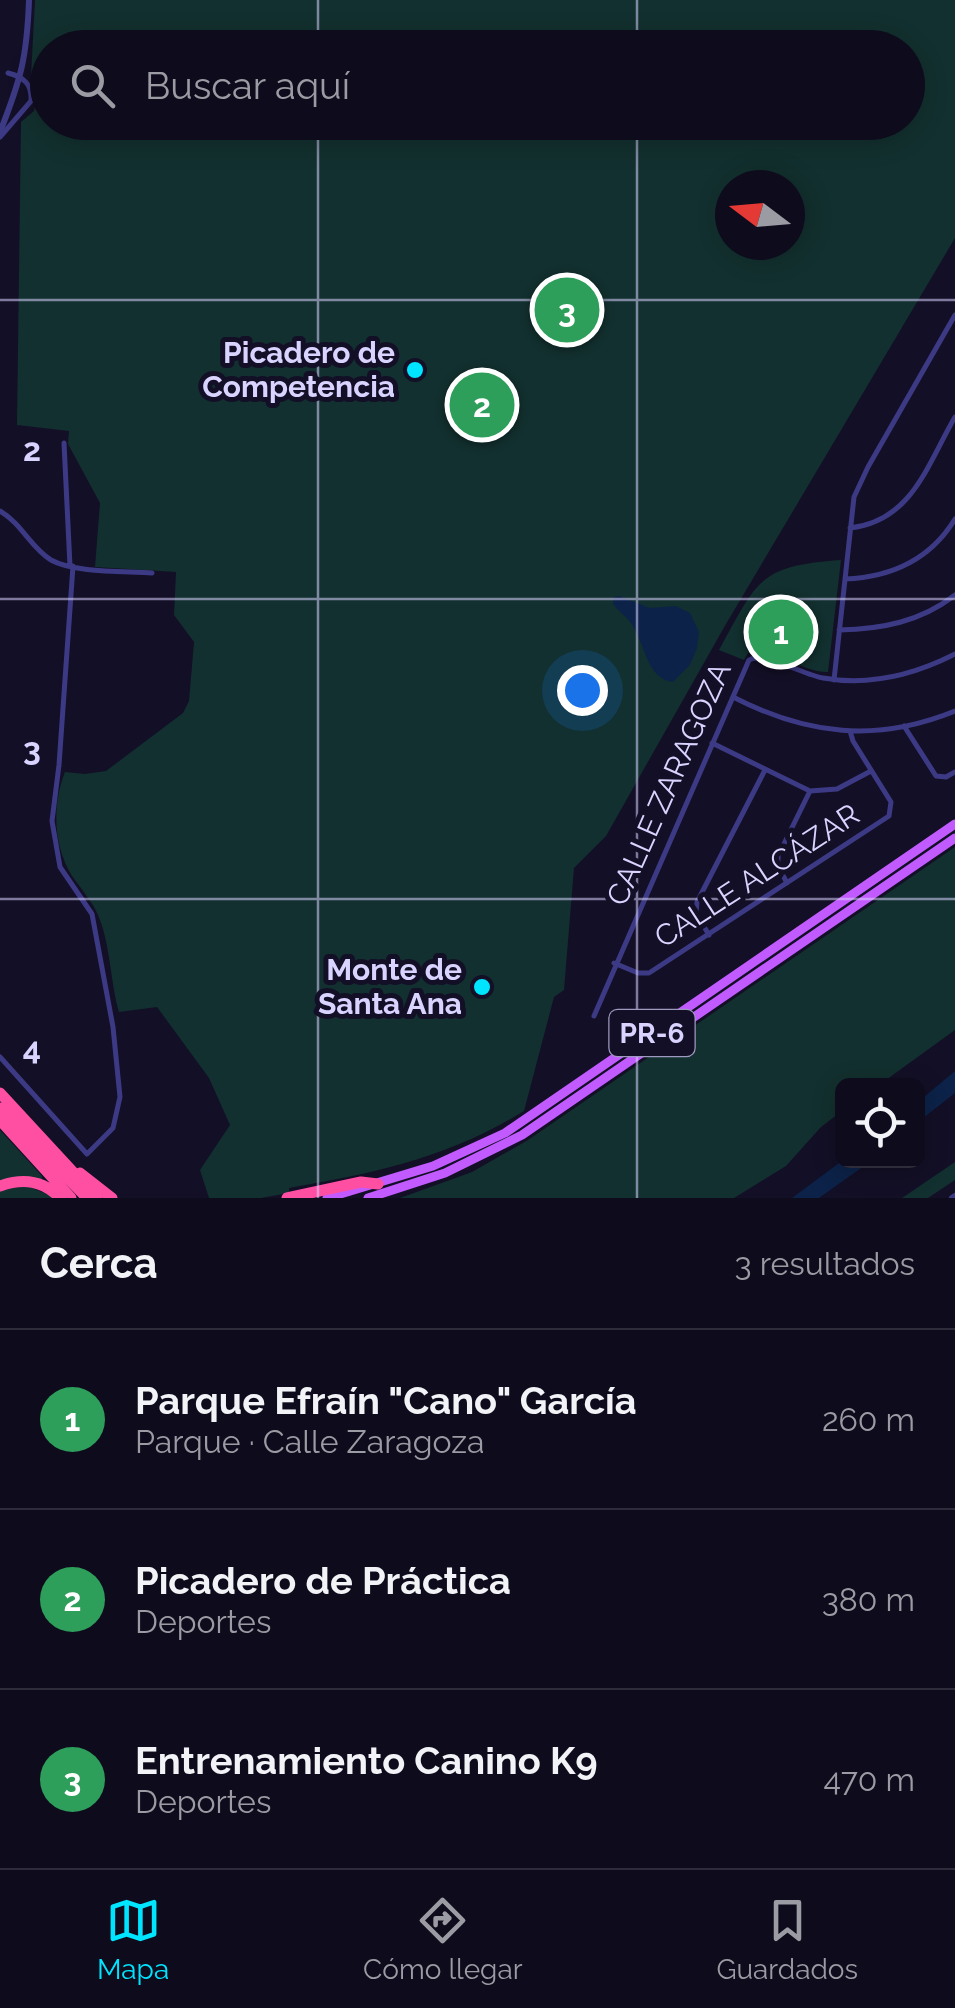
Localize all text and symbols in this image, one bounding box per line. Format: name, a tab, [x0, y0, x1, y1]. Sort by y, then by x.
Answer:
search box	[30, 30, 925, 140]
icon: search	[65, 58, 120, 113]
text: Buscar aquí	[145, 63, 350, 108]
north arrow	[715, 170, 805, 260]
pin: 3	[534, 272, 600, 348]
place label: Picadero de Competencia	[202, 335, 395, 404]
marker: Picadero de Competencia	[404, 359, 426, 381]
pin: 2	[450, 368, 514, 442]
text: 2	[23, 431, 41, 468]
pin: 1	[748, 594, 814, 670]
street label: CALLE ZARAGOZA	[599, 657, 738, 911]
your location	[557, 665, 608, 716]
text: 3	[23, 730, 41, 767]
street label: CALLE ALCÁZAR	[648, 796, 866, 955]
place label: Monte de Santa Ana	[318, 952, 462, 1021]
marker: Monte de Santa Ana	[471, 976, 493, 998]
road number: PR-6	[610, 1010, 694, 1056]
text: 4	[23, 1030, 41, 1067]
map controls	[835, 1078, 925, 1168]
button: locate	[835, 1078, 925, 1168]
text: Cerca	[40, 1239, 158, 1288]
text: 3 resultados	[735, 1245, 915, 1282]
text: Parque Efraín "Cano" García	[135, 1378, 637, 1423]
text: 1	[65, 1401, 80, 1438]
text: 260 m	[822, 1401, 915, 1438]
text: Parque · Calle Zaragoza	[135, 1423, 484, 1460]
text: Picadero de Práctica	[135, 1558, 511, 1603]
text: 2	[63, 1581, 82, 1618]
text: 380 m	[822, 1581, 915, 1618]
text: Deportes	[135, 1603, 271, 1640]
text: Entrenamiento Canino K9	[135, 1738, 598, 1783]
text: 3	[64, 1761, 81, 1798]
text: 470 m	[824, 1761, 915, 1798]
text: Deportes	[135, 1783, 271, 1820]
tab: Mapa	[97, 1893, 169, 1986]
tab: Cómo llegar	[363, 1893, 523, 1986]
tab: Guardados	[716, 1893, 858, 1986]

